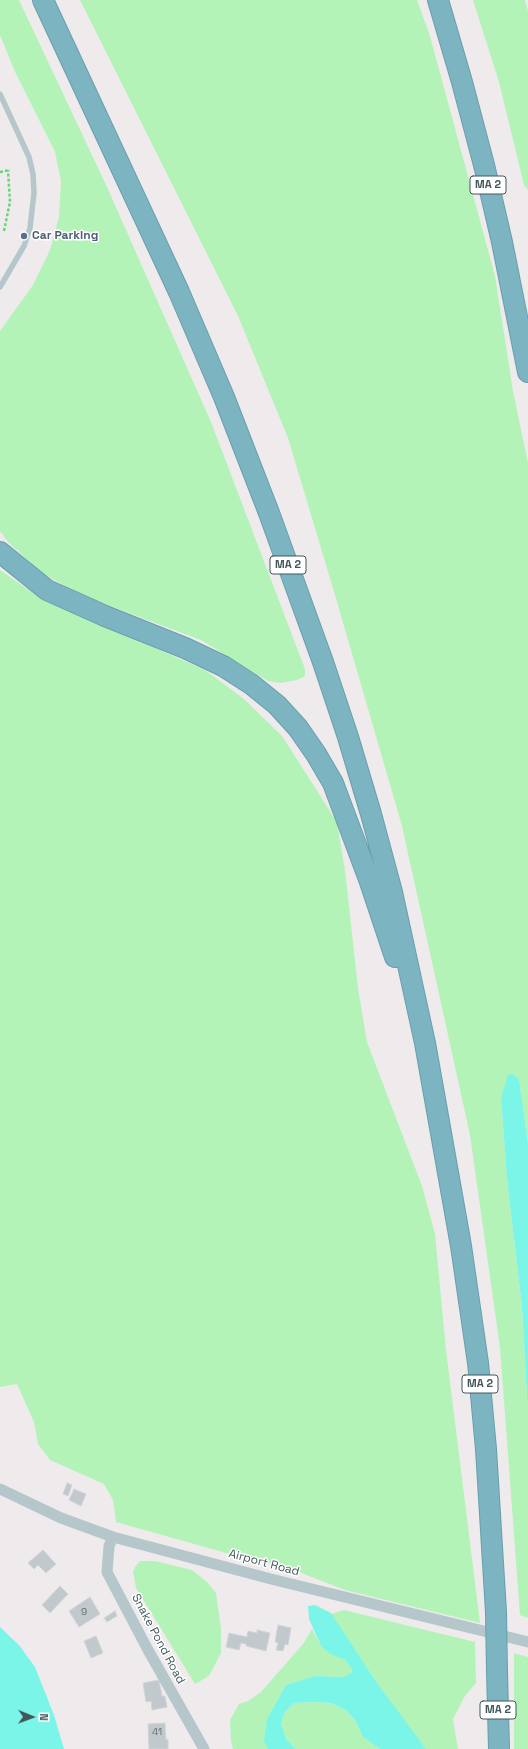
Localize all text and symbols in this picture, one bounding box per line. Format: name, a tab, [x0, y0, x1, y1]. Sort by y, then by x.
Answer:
road number: MA 2	[470, 176, 506, 194]
place label: Car Parking	[32, 229, 98, 243]
marker: Car Parking	[19, 231, 29, 241]
road number: MA 2	[270, 556, 306, 574]
road number: MA 2	[462, 1375, 498, 1393]
street label: Airport Road	[227, 1547, 301, 1579]
street label: Snake Pond Road	[128, 1591, 188, 1687]
house number: 9	[81, 1606, 87, 1618]
north arrow	[12, 1697, 52, 1737]
road number: MA 2	[480, 1701, 516, 1719]
text: N	[37, 1713, 51, 1721]
house number: 41	[152, 1726, 162, 1738]

